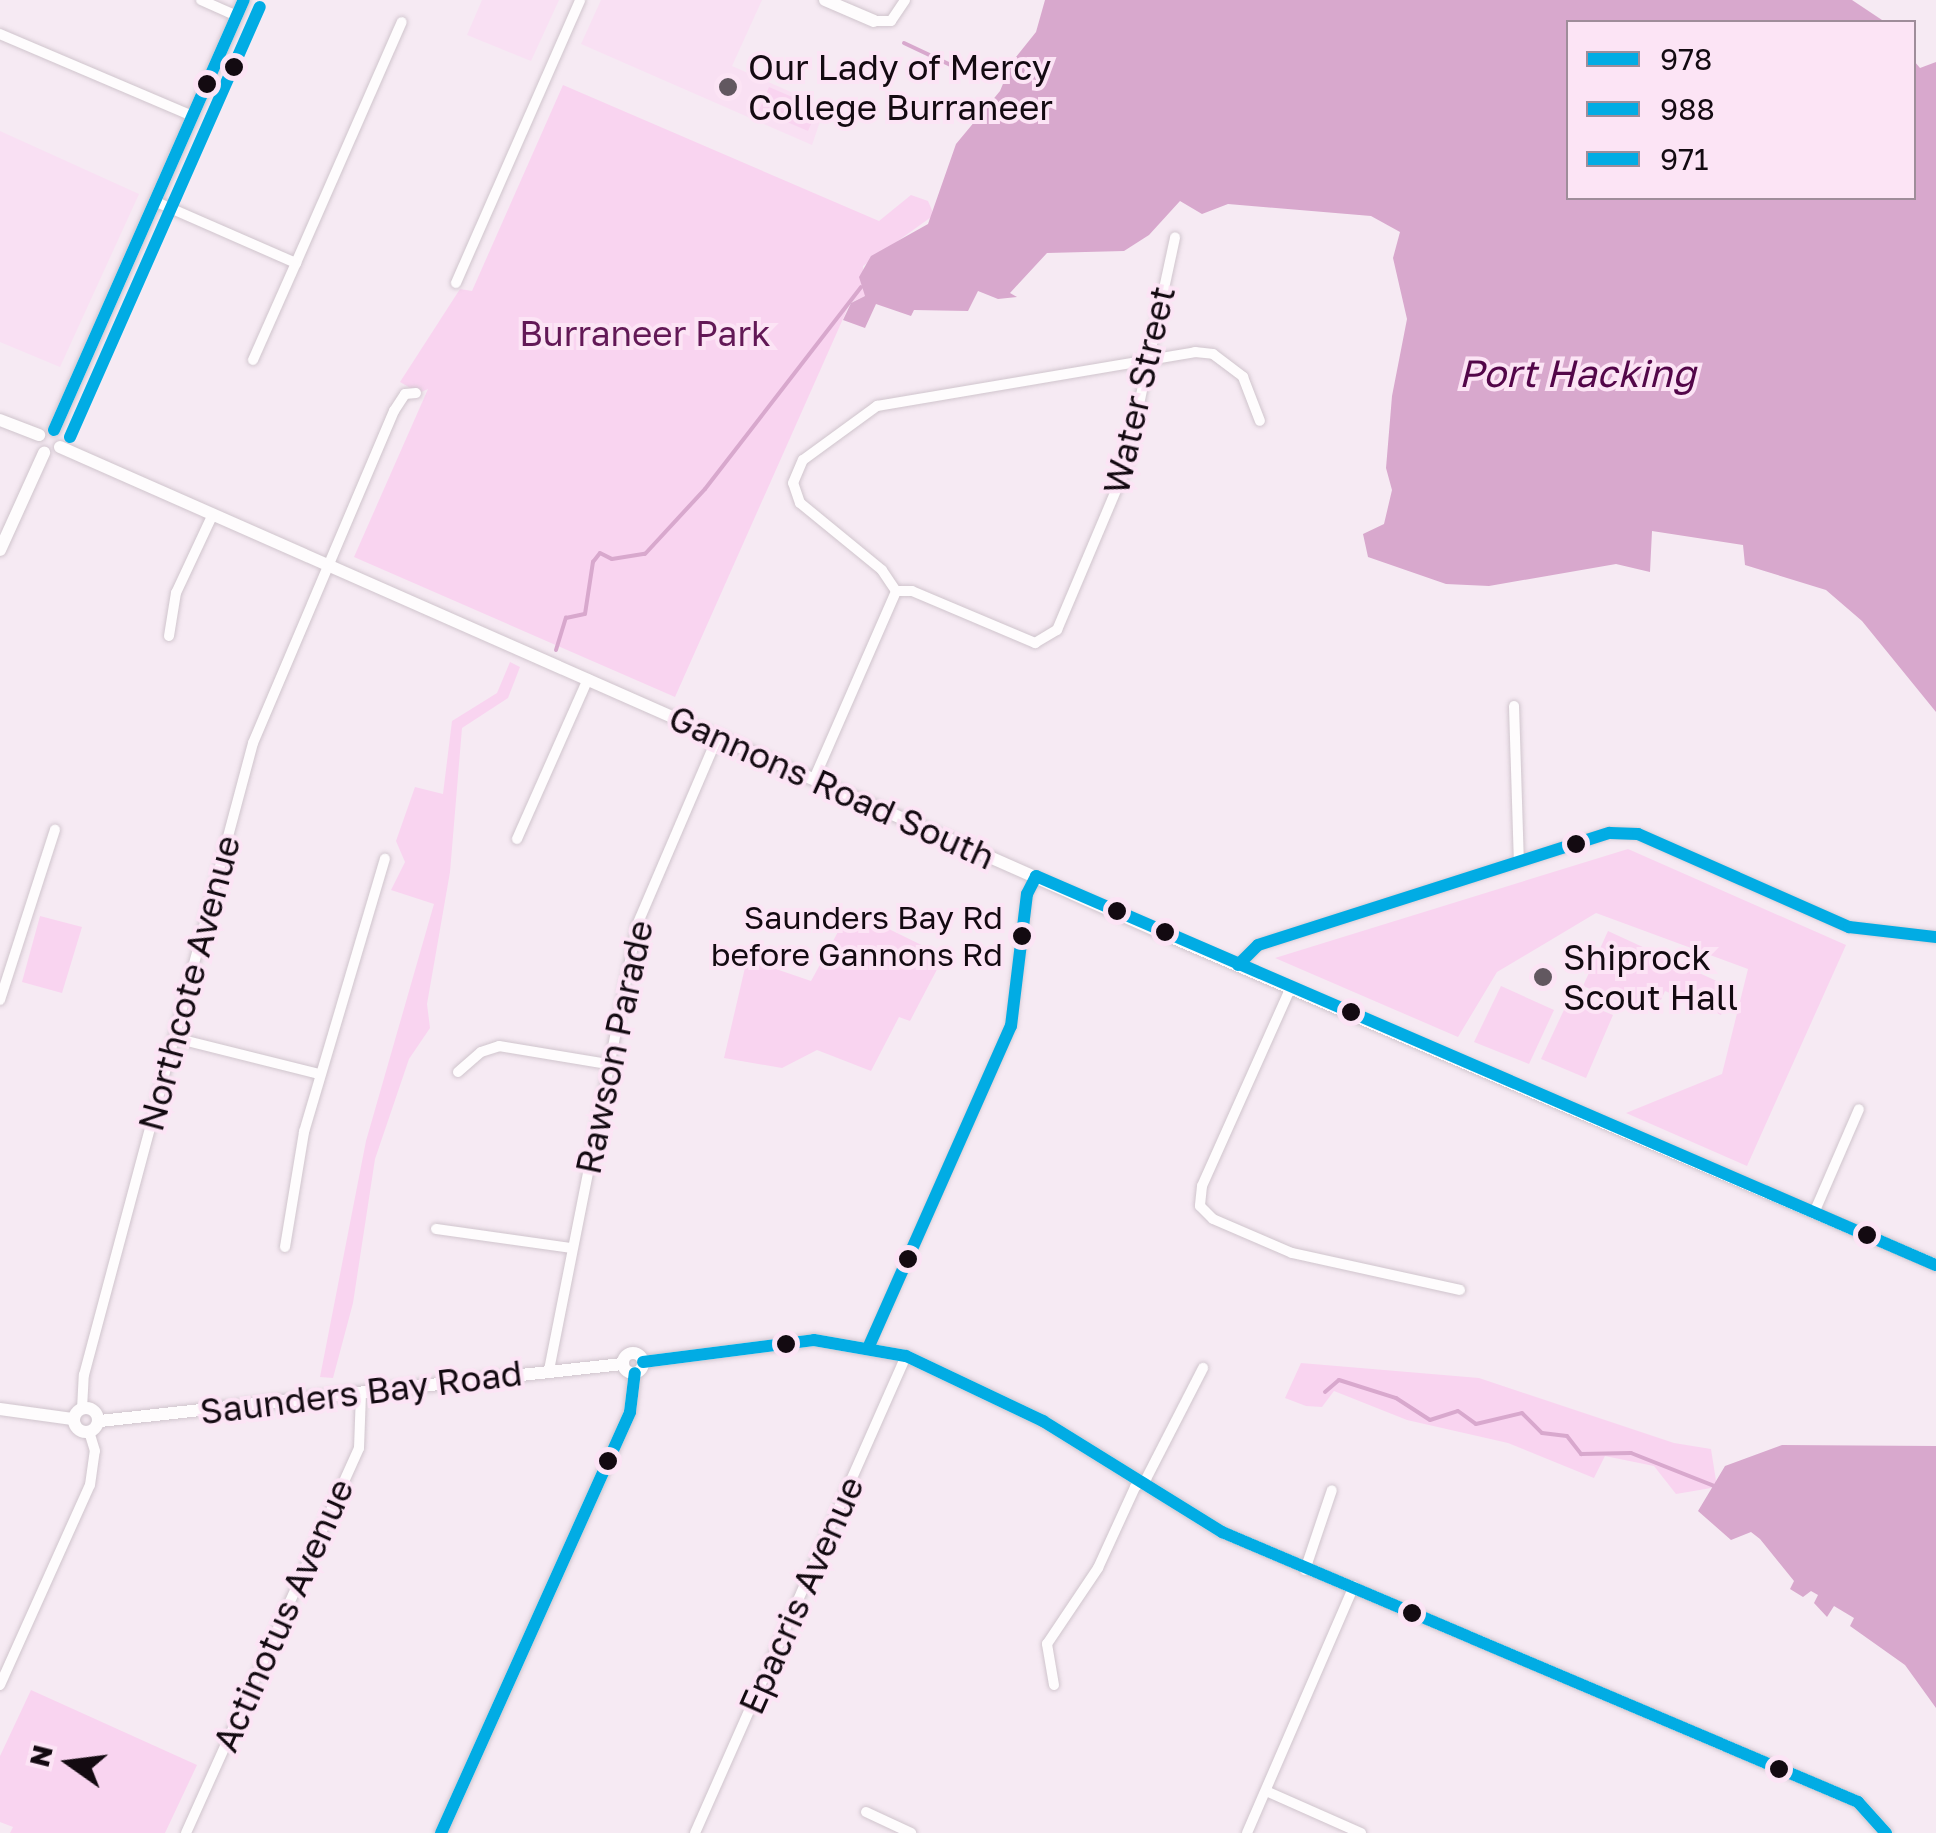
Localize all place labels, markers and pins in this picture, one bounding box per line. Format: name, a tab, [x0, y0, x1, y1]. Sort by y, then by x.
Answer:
place label: Our Lady of Mercy College Burraneer	[748, 46, 1053, 128]
unlabelled marker	[224, 57, 244, 77]
unlabelled marker	[197, 74, 217, 94]
marker: Our Lady of Mercy College Burraneer	[717, 76, 739, 98]
unlabelled marker	[1566, 834, 1586, 854]
place label: Saunders Bay Rd before Gannons Rd	[711, 899, 1003, 974]
unlabelled marker	[1107, 901, 1127, 921]
unlabelled marker	[1155, 922, 1175, 942]
marker: Saunders Bay Rd before Gannons Rd	[1012, 926, 1032, 946]
place label: Shiprock Scout Hall	[1563, 936, 1738, 1018]
marker: Shiprock Scout Hall	[1532, 966, 1554, 988]
unlabelled marker	[1341, 1002, 1361, 1022]
unlabelled marker	[1857, 1225, 1877, 1245]
unlabelled marker	[898, 1249, 918, 1269]
unlabelled marker	[776, 1334, 796, 1354]
unlabelled marker	[598, 1451, 618, 1471]
unlabelled marker	[1402, 1603, 1422, 1623]
unlabelled marker	[1769, 1759, 1789, 1779]

